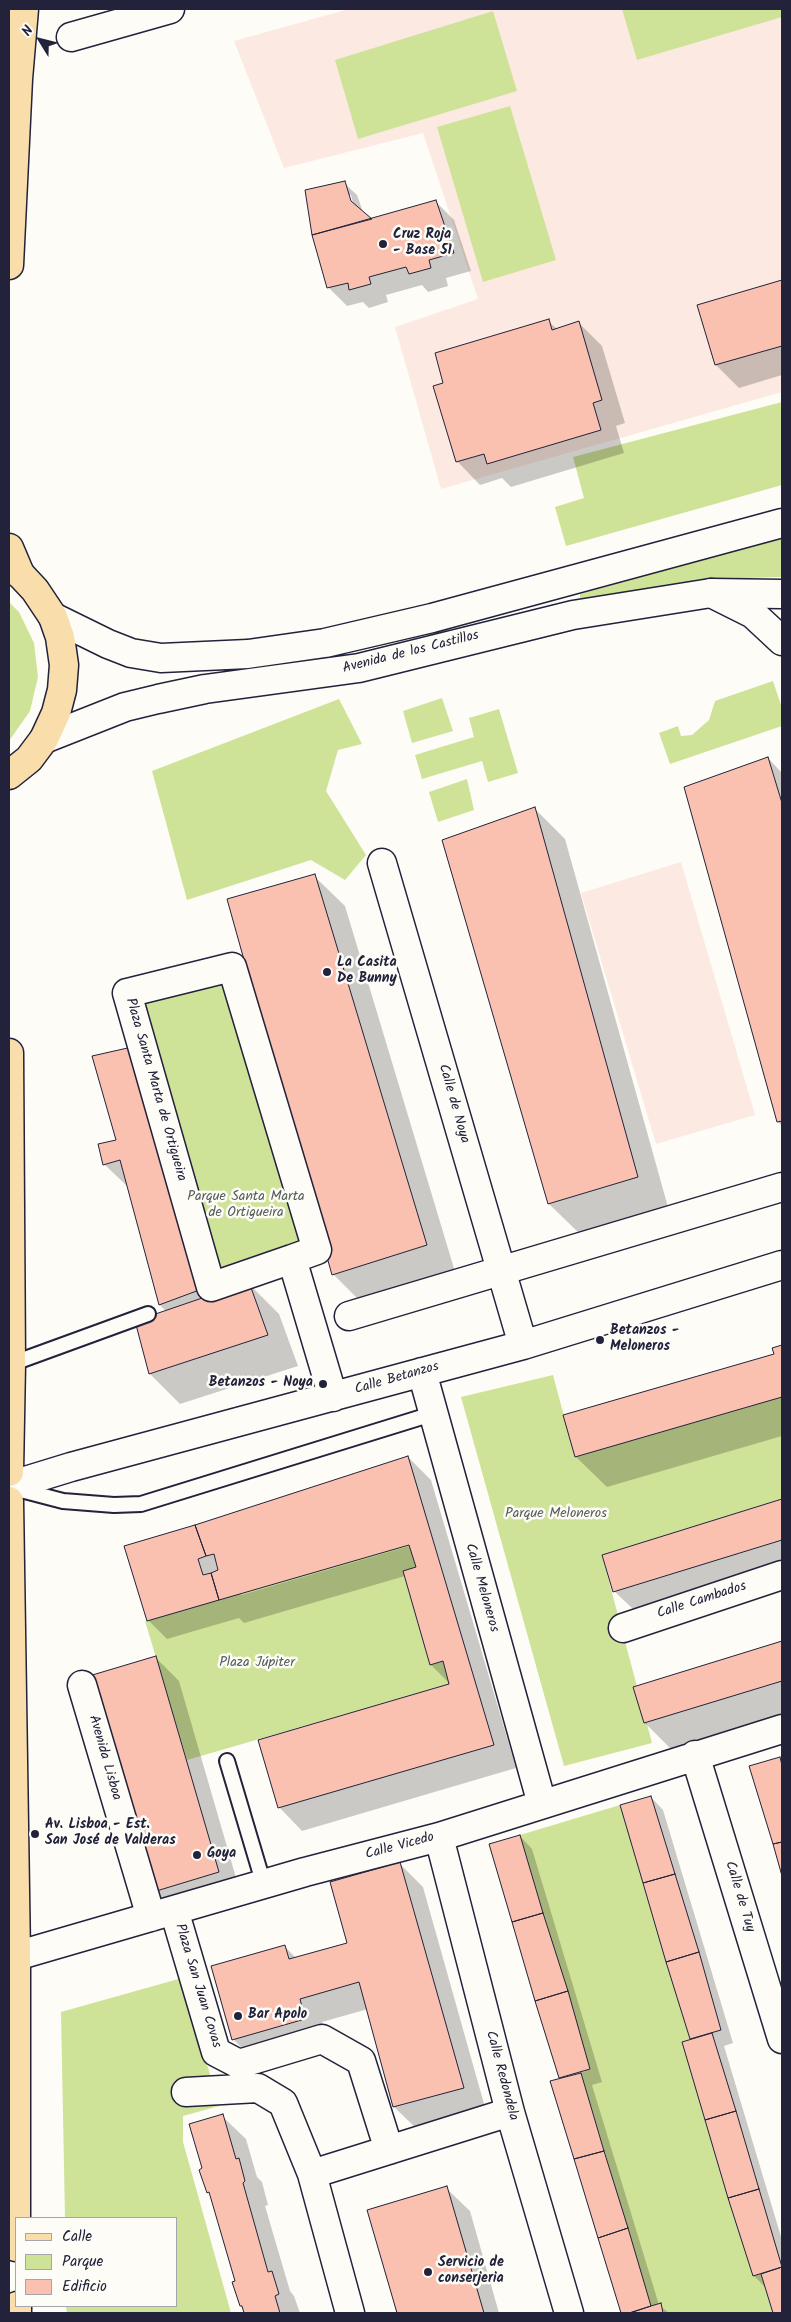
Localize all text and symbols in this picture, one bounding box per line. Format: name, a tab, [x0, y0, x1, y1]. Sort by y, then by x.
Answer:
north arrow	[15, 15, 65, 65]
text: N	[16, 21, 39, 41]
place label: Cruz Roja - Base 51	[393, 228, 452, 260]
marker: Cruz Roja - Base 51	[377, 238, 389, 250]
street label: Avenida de los Castillos	[341, 628, 481, 678]
place label: La Casita De Bunny	[337, 956, 397, 989]
marker: La Casita De Bunny	[321, 966, 333, 978]
street label: Plaza Santa Marta de Ortigueira	[121, 996, 189, 1184]
street label: Calle de Noya	[434, 1062, 472, 1146]
park label: Parque Santa Marta de Ortigueira	[187, 1190, 305, 1222]
place label: Betanzos - Meloneros	[610, 1324, 679, 1356]
marker: Betanzos - Meloneros	[594, 1334, 606, 1346]
street label: Calle Betanzos	[353, 1359, 441, 1399]
place label: Betanzos - Noya	[209, 1376, 313, 1392]
marker: Betanzos - Noya	[317, 1378, 329, 1390]
park label: Parque Meloneros	[505, 1507, 607, 1523]
street label: Calle Meloneros	[460, 1542, 502, 1634]
street label: Calle Cambados	[655, 1579, 749, 1623]
park label: Plaza Júpiter	[219, 1656, 295, 1672]
street label: Avenida Lisboa	[84, 1713, 124, 1803]
place label: Av. Lisboa - Est. San José de Valderas	[45, 1818, 176, 1850]
marker: Av. Lisboa - Est. San José de Valderas	[29, 1828, 41, 1840]
street label: Calle Vicedo	[364, 1830, 436, 1864]
place label: Goya	[207, 1847, 236, 1863]
marker: Goya	[191, 1849, 203, 1861]
street label: Calle de Tuy	[720, 1859, 758, 1935]
street label: Plaza San Juan Covas	[170, 1922, 224, 2050]
place label: Bar Apolo	[248, 2008, 307, 2024]
marker: Bar Apolo	[232, 2010, 244, 2022]
street label: Calle Redondela	[481, 2029, 521, 2123]
legend	[15, 2217, 178, 2307]
text: Calle	[62, 2225, 92, 2249]
text: Parque	[62, 2250, 103, 2274]
place label: Servicio de conserjeria	[438, 2256, 504, 2288]
marker: Servicio de conserjeria	[422, 2266, 434, 2278]
text: Edificio	[62, 2275, 107, 2299]

